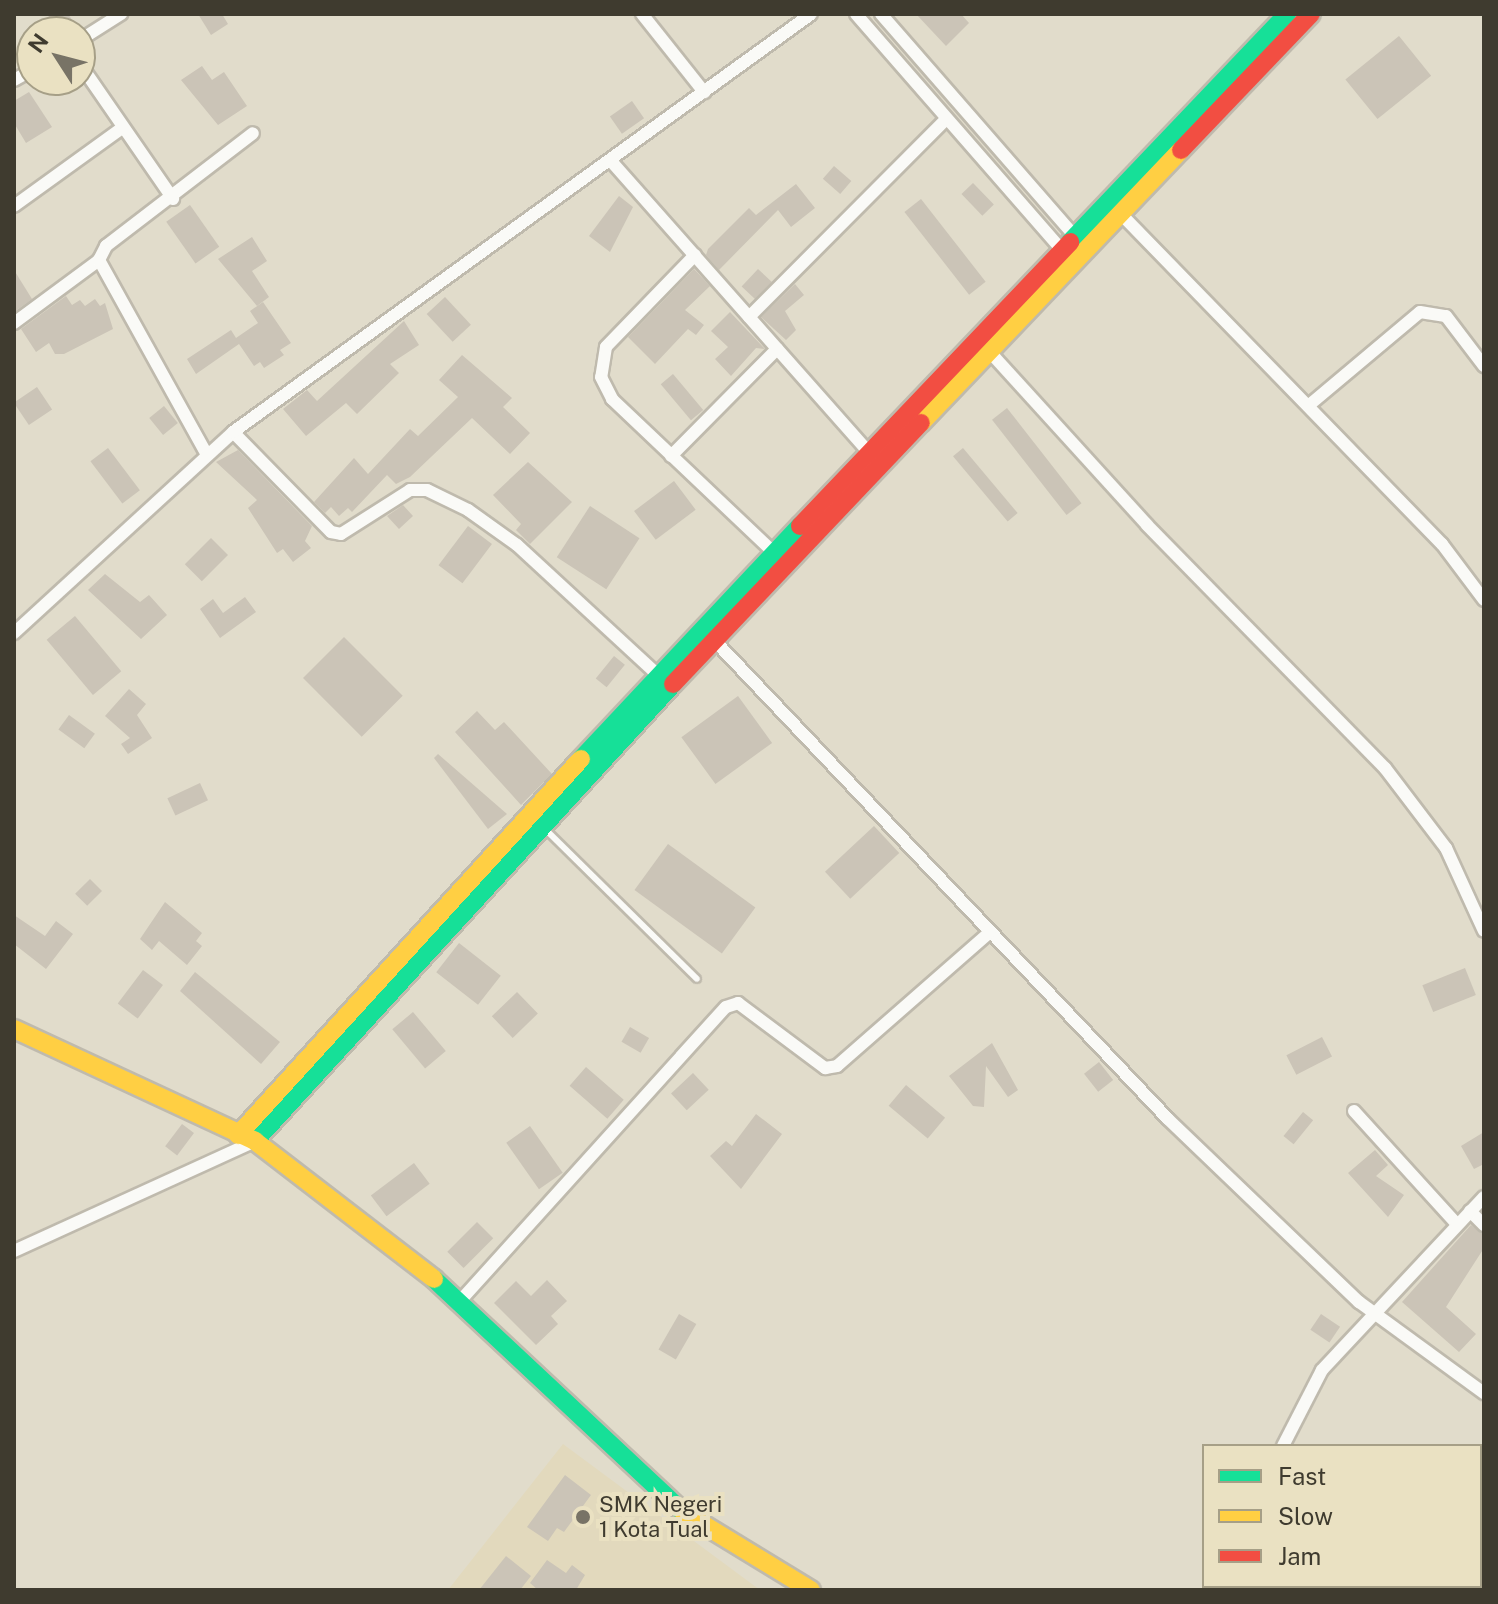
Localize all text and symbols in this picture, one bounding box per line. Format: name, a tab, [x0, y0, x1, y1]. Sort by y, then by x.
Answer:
north arrow	[16, 16, 96, 96]
text: N	[23, 28, 54, 58]
legend	[1202, 1444, 1482, 1588]
text: Fast	[1278, 1462, 1326, 1490]
place label: SMK Negeri 1 Kota Tual	[599, 1491, 722, 1542]
text: Slow	[1278, 1502, 1333, 1530]
marker: SMK Negeri 1 Kota Tual	[574, 1508, 592, 1526]
text: Jam	[1278, 1542, 1321, 1570]

